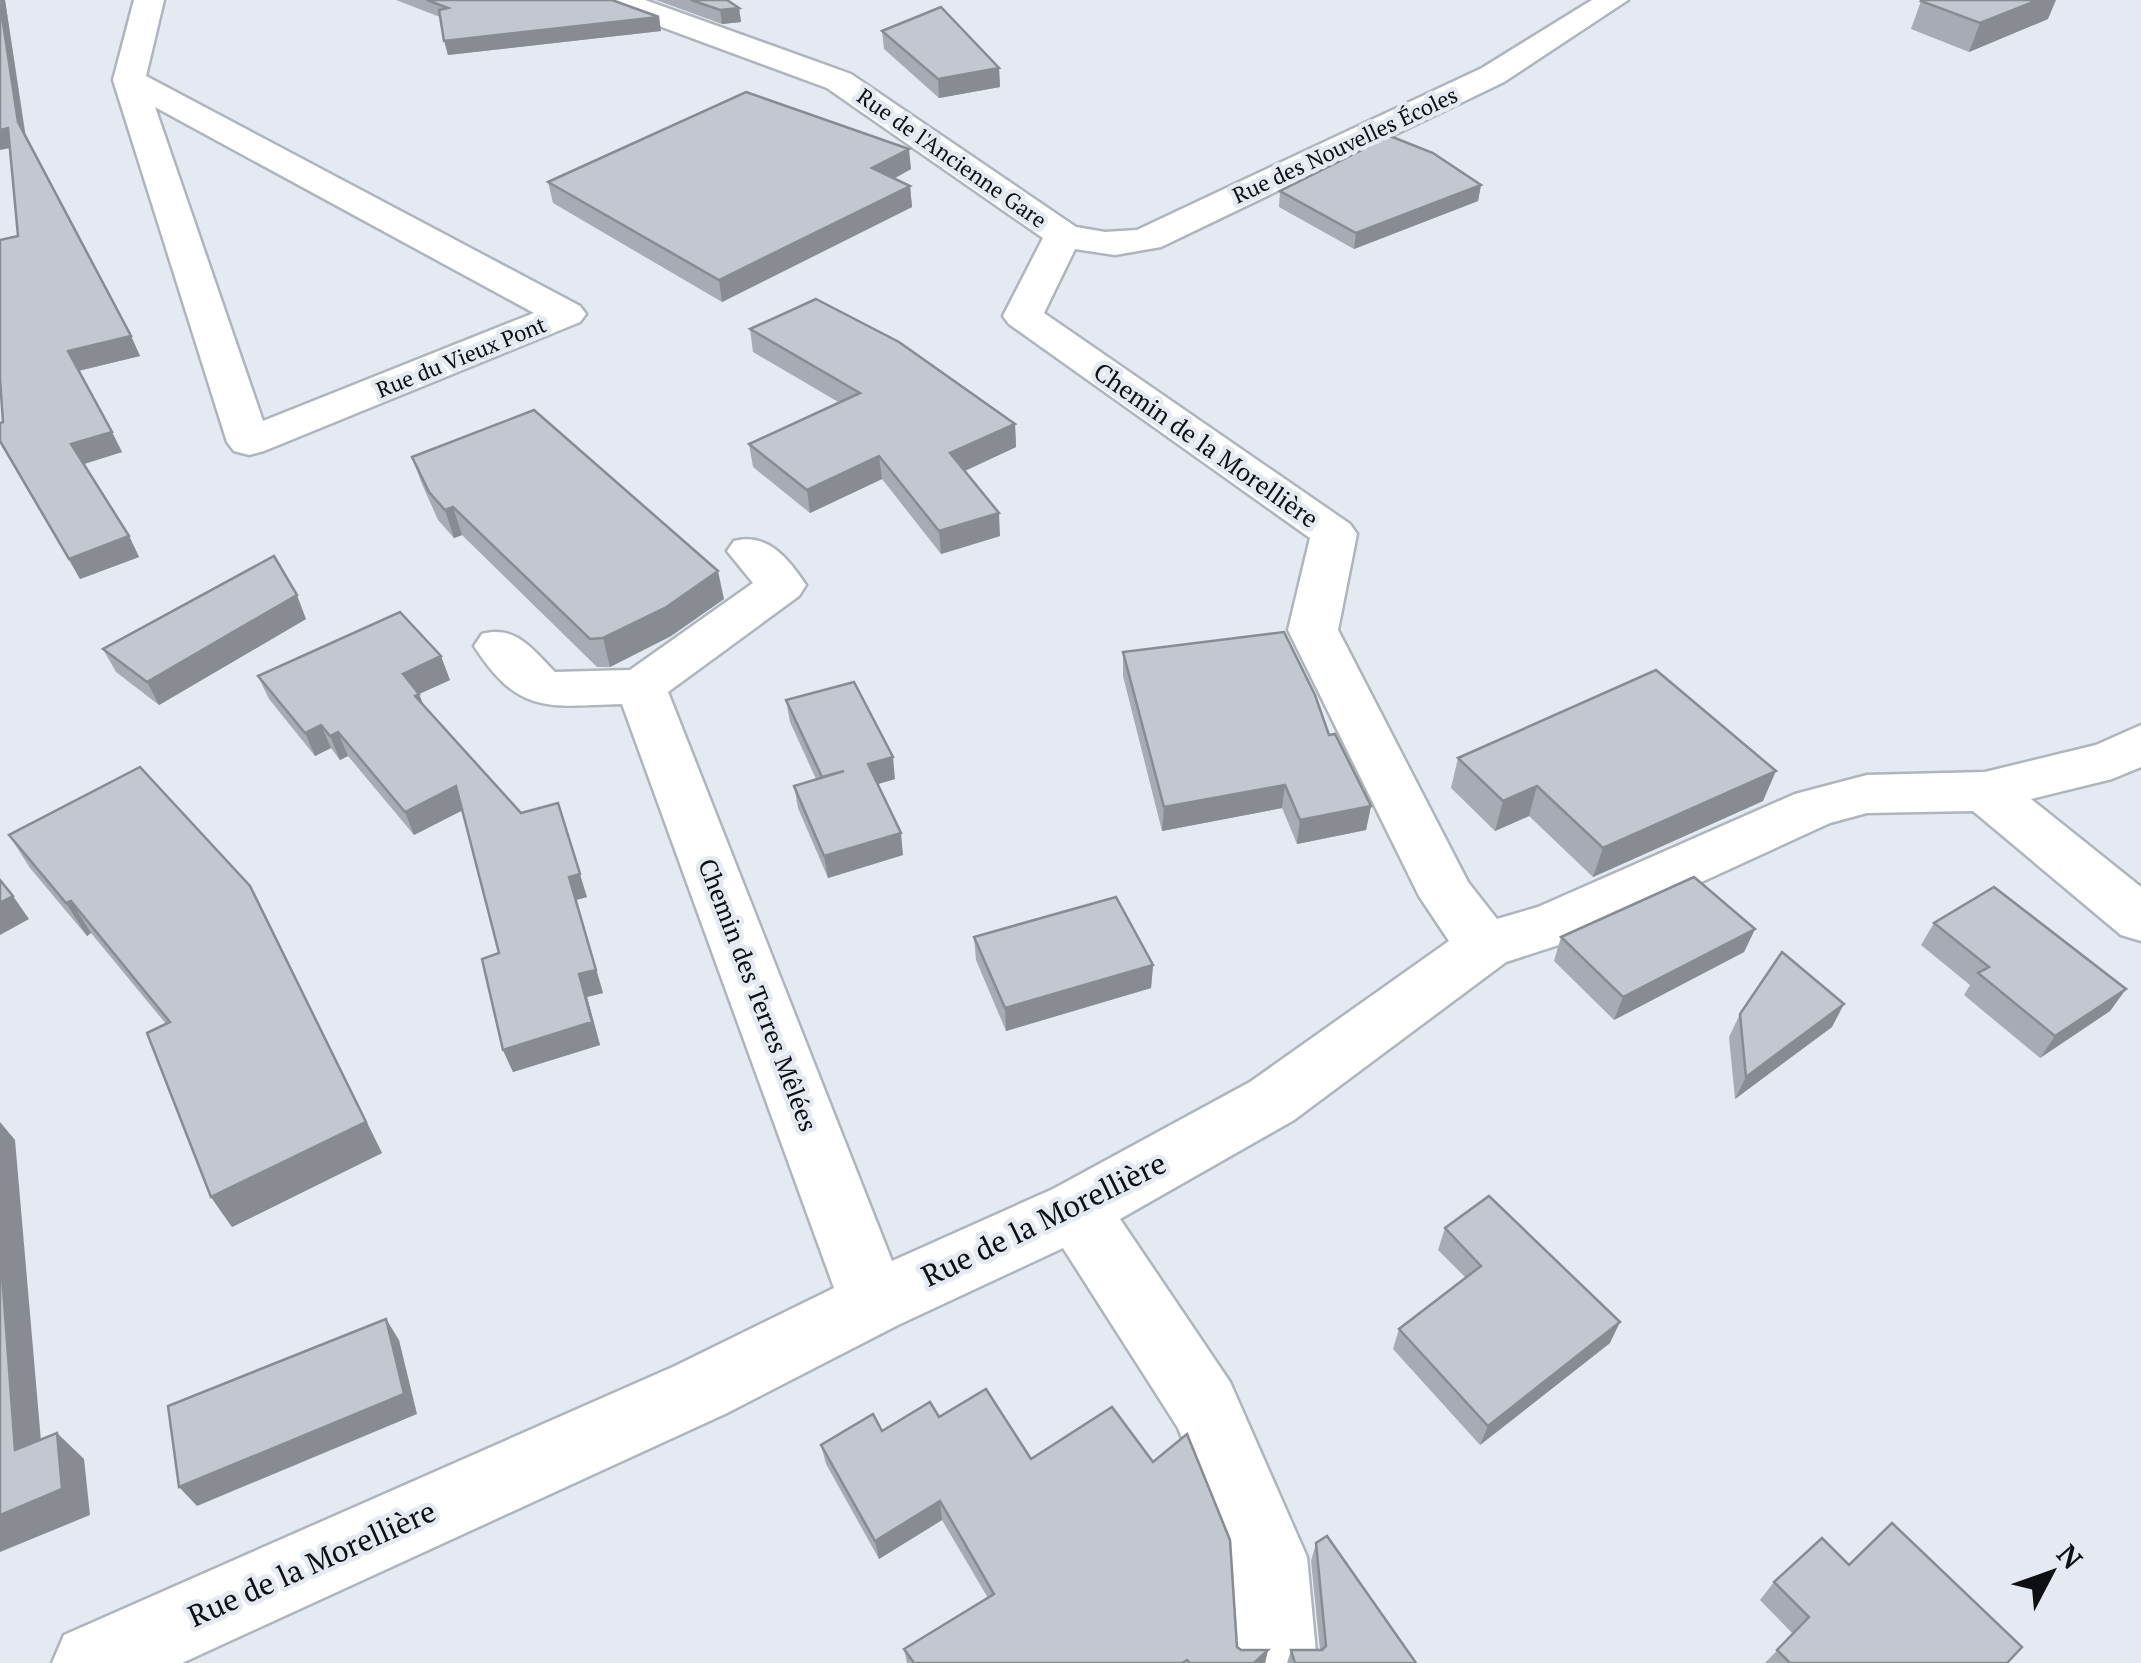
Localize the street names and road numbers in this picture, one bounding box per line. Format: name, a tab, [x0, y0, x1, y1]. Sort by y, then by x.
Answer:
street label: Rue des Nouvelles Écoles	[1228, 80, 1462, 209]
street label: Rue de l'Ancienne Gare	[852, 81, 1053, 234]
street label: Rue du Vieux Pont	[372, 309, 550, 404]
street label: Chemin de la Morellière	[1087, 354, 1325, 535]
street label: Chemin des Terres Mêlées	[691, 854, 826, 1136]
street label: Rue de la Morellière	[915, 1143, 1172, 1296]
street label: Rue de la Morellière	[181, 1490, 442, 1636]

